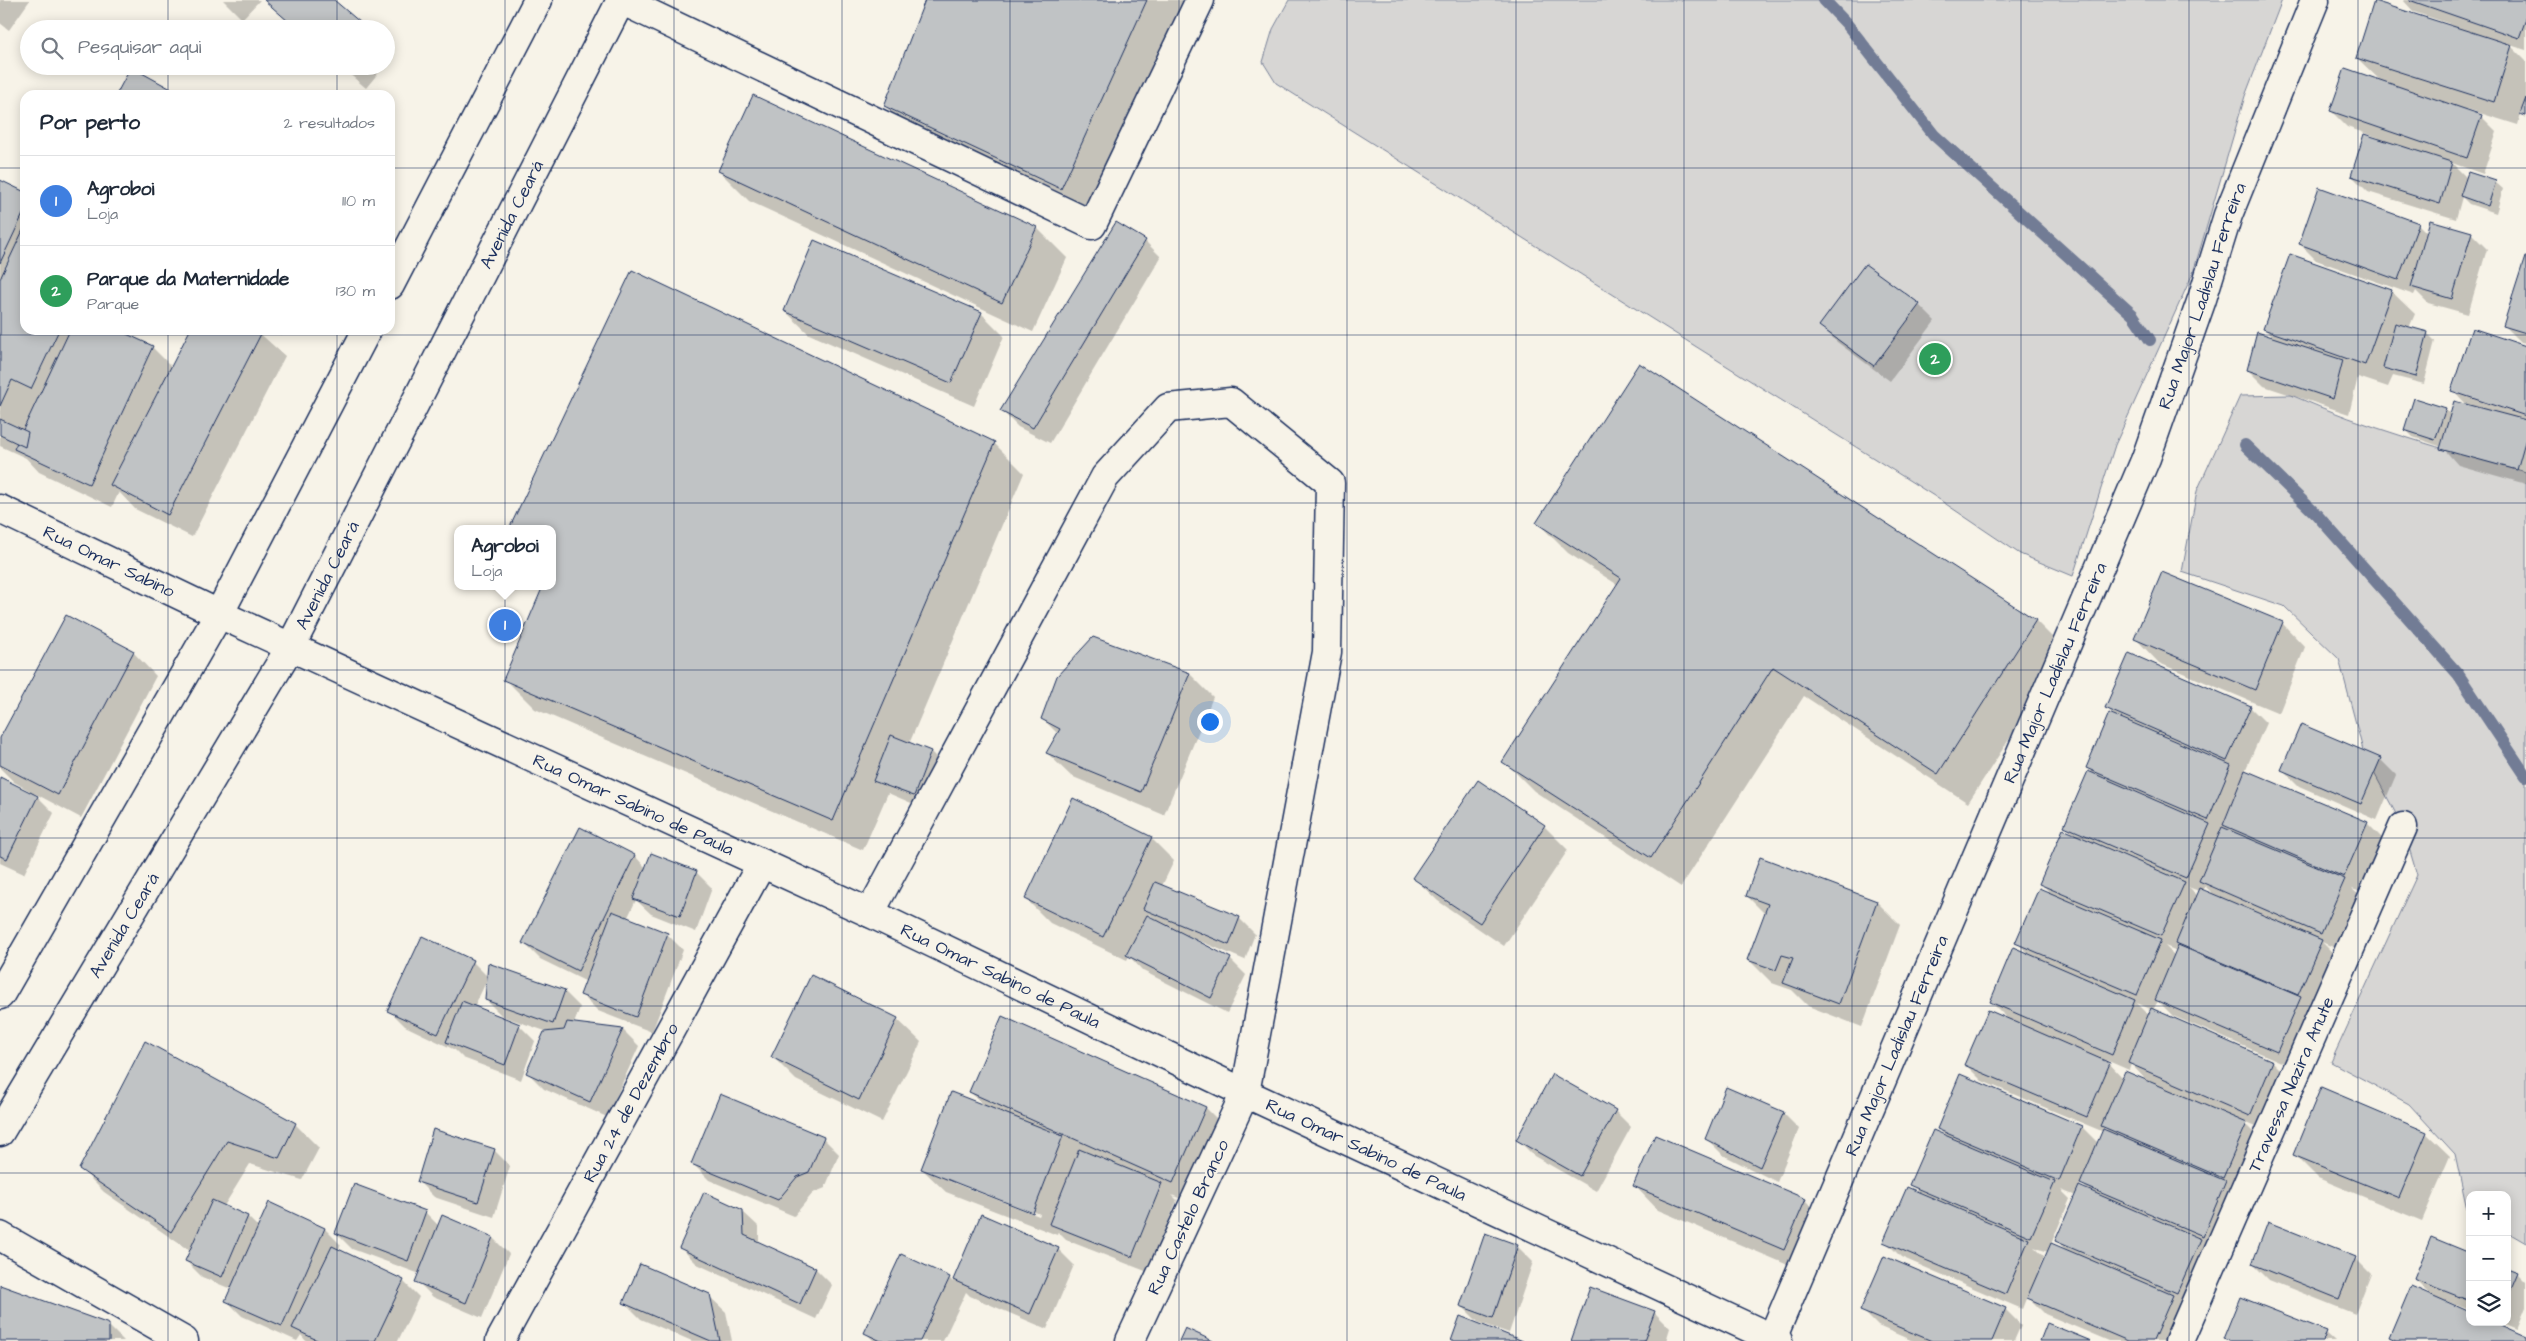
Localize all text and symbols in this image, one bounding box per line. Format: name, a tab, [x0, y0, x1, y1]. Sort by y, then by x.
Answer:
search box	[20, 20, 395, 75]
icon: search	[38, 34, 66, 62]
text: Pesquisar aqui	[78, 34, 201, 61]
text: Por perto	[40, 108, 140, 137]
text: 2 resultados	[283, 112, 375, 134]
street label: Avenida Ceará	[474, 156, 550, 273]
text: Agroboi	[87, 176, 154, 203]
street label: Rua Major Ladislau Ferreira	[2152, 179, 2253, 412]
text: 1	[55, 190, 57, 212]
text: 110 m	[342, 190, 375, 212]
text: Loja	[87, 203, 118, 225]
text: Parque da Maternidade	[87, 266, 289, 293]
text: 2	[51, 280, 61, 302]
text: 130 m	[336, 280, 375, 302]
text: Parque	[87, 293, 139, 315]
pin: 2	[1919, 340, 1951, 378]
street label: Avenida Ceará	[289, 517, 366, 634]
street label: Rua Omar Sabino	[39, 519, 179, 604]
popup	[454, 525, 556, 590]
text: Agroboi	[471, 533, 539, 560]
street label: Rua Major Ladislau Ferreira	[1997, 559, 2113, 787]
text: Loja	[471, 560, 502, 582]
pin: 1	[489, 606, 521, 644]
your location	[1197, 709, 1223, 735]
street label: Rua Omar Sabino de Paula	[529, 748, 738, 862]
street label: Avenida Ceará	[83, 868, 165, 983]
street label: Rua Omar Sabino de Paula	[896, 917, 1104, 1035]
street label: Rua Major Ladislau Ferreira	[1839, 931, 1955, 1160]
street label: Travessa Nazira Anute	[2242, 993, 2341, 1176]
street label: Rua 24 de Dezembro	[577, 1018, 685, 1187]
street label: Rua Omar Sabino de Paula	[1262, 1092, 1471, 1207]
street label: Rua Castelo Branco	[1141, 1135, 1235, 1299]
map controls	[2466, 1191, 2511, 1326]
button: +	[2466, 1191, 2511, 1236]
button: −	[2466, 1236, 2511, 1281]
button: layers	[2466, 1281, 2511, 1326]

